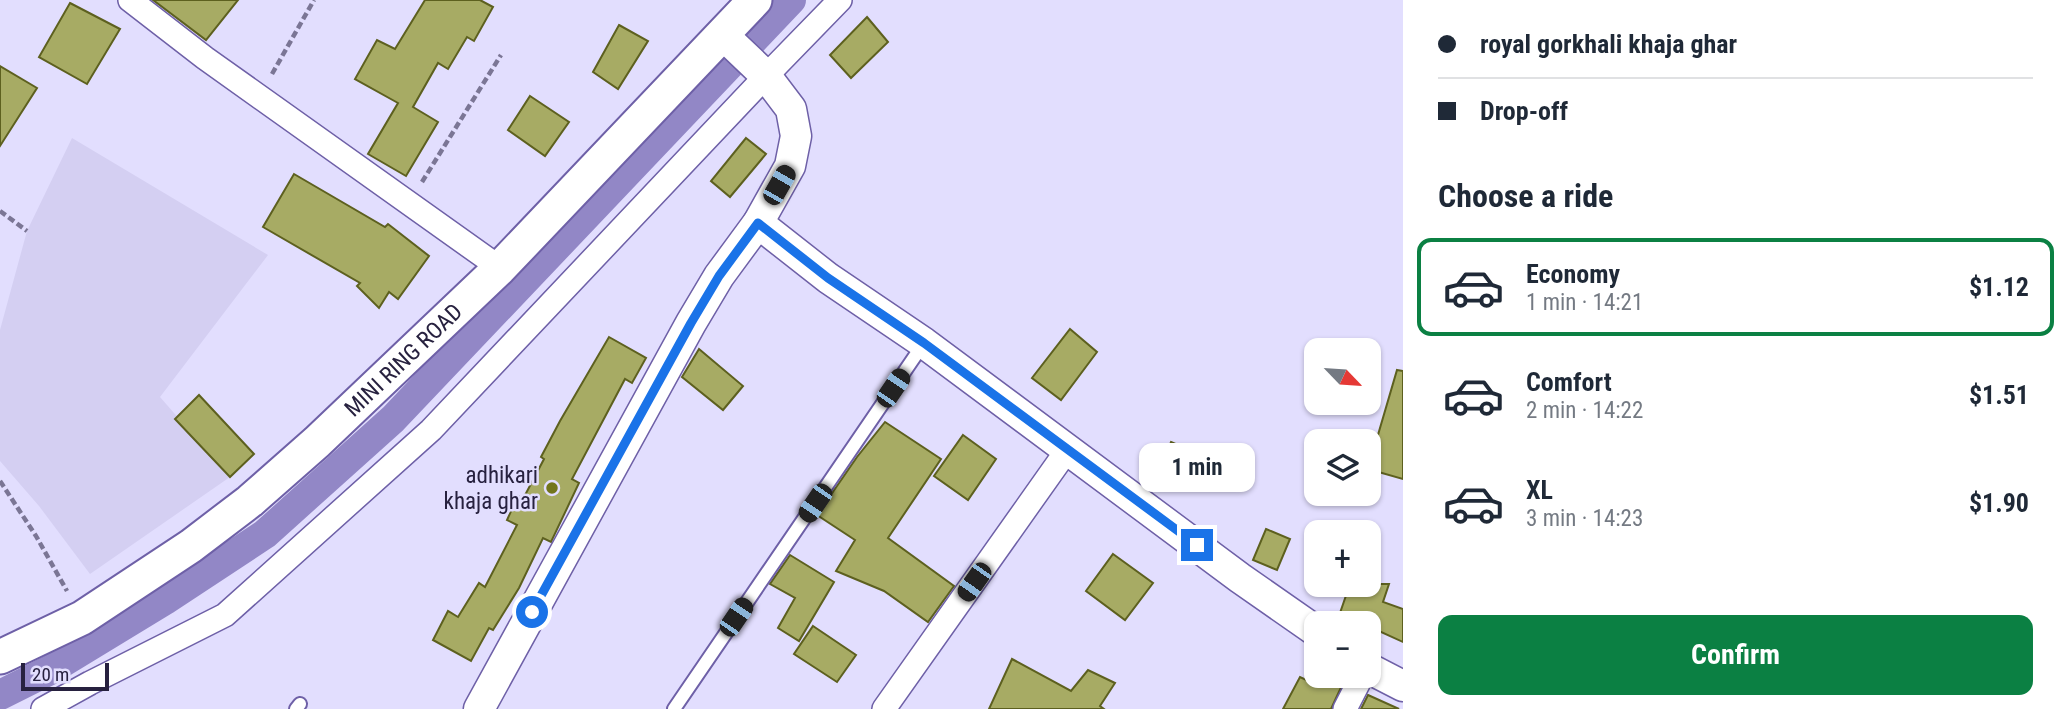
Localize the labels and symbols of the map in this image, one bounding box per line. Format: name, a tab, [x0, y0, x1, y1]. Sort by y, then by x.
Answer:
car	[760, 162, 799, 208]
street label: MINI RING ROAD	[339, 298, 468, 422]
north arrow	[1304, 338, 1381, 415]
car	[873, 365, 914, 411]
callout: 1 min	[1139, 444, 1255, 492]
place label: adhikari khaja ghar	[444, 462, 538, 515]
marker: adhikari khaja ghar	[544, 480, 560, 496]
car	[795, 480, 836, 526]
route end	[1181, 529, 1213, 561]
car	[954, 559, 995, 605]
car	[716, 594, 757, 640]
route start	[516, 596, 548, 628]
scale bar	[21, 660, 108, 692]

